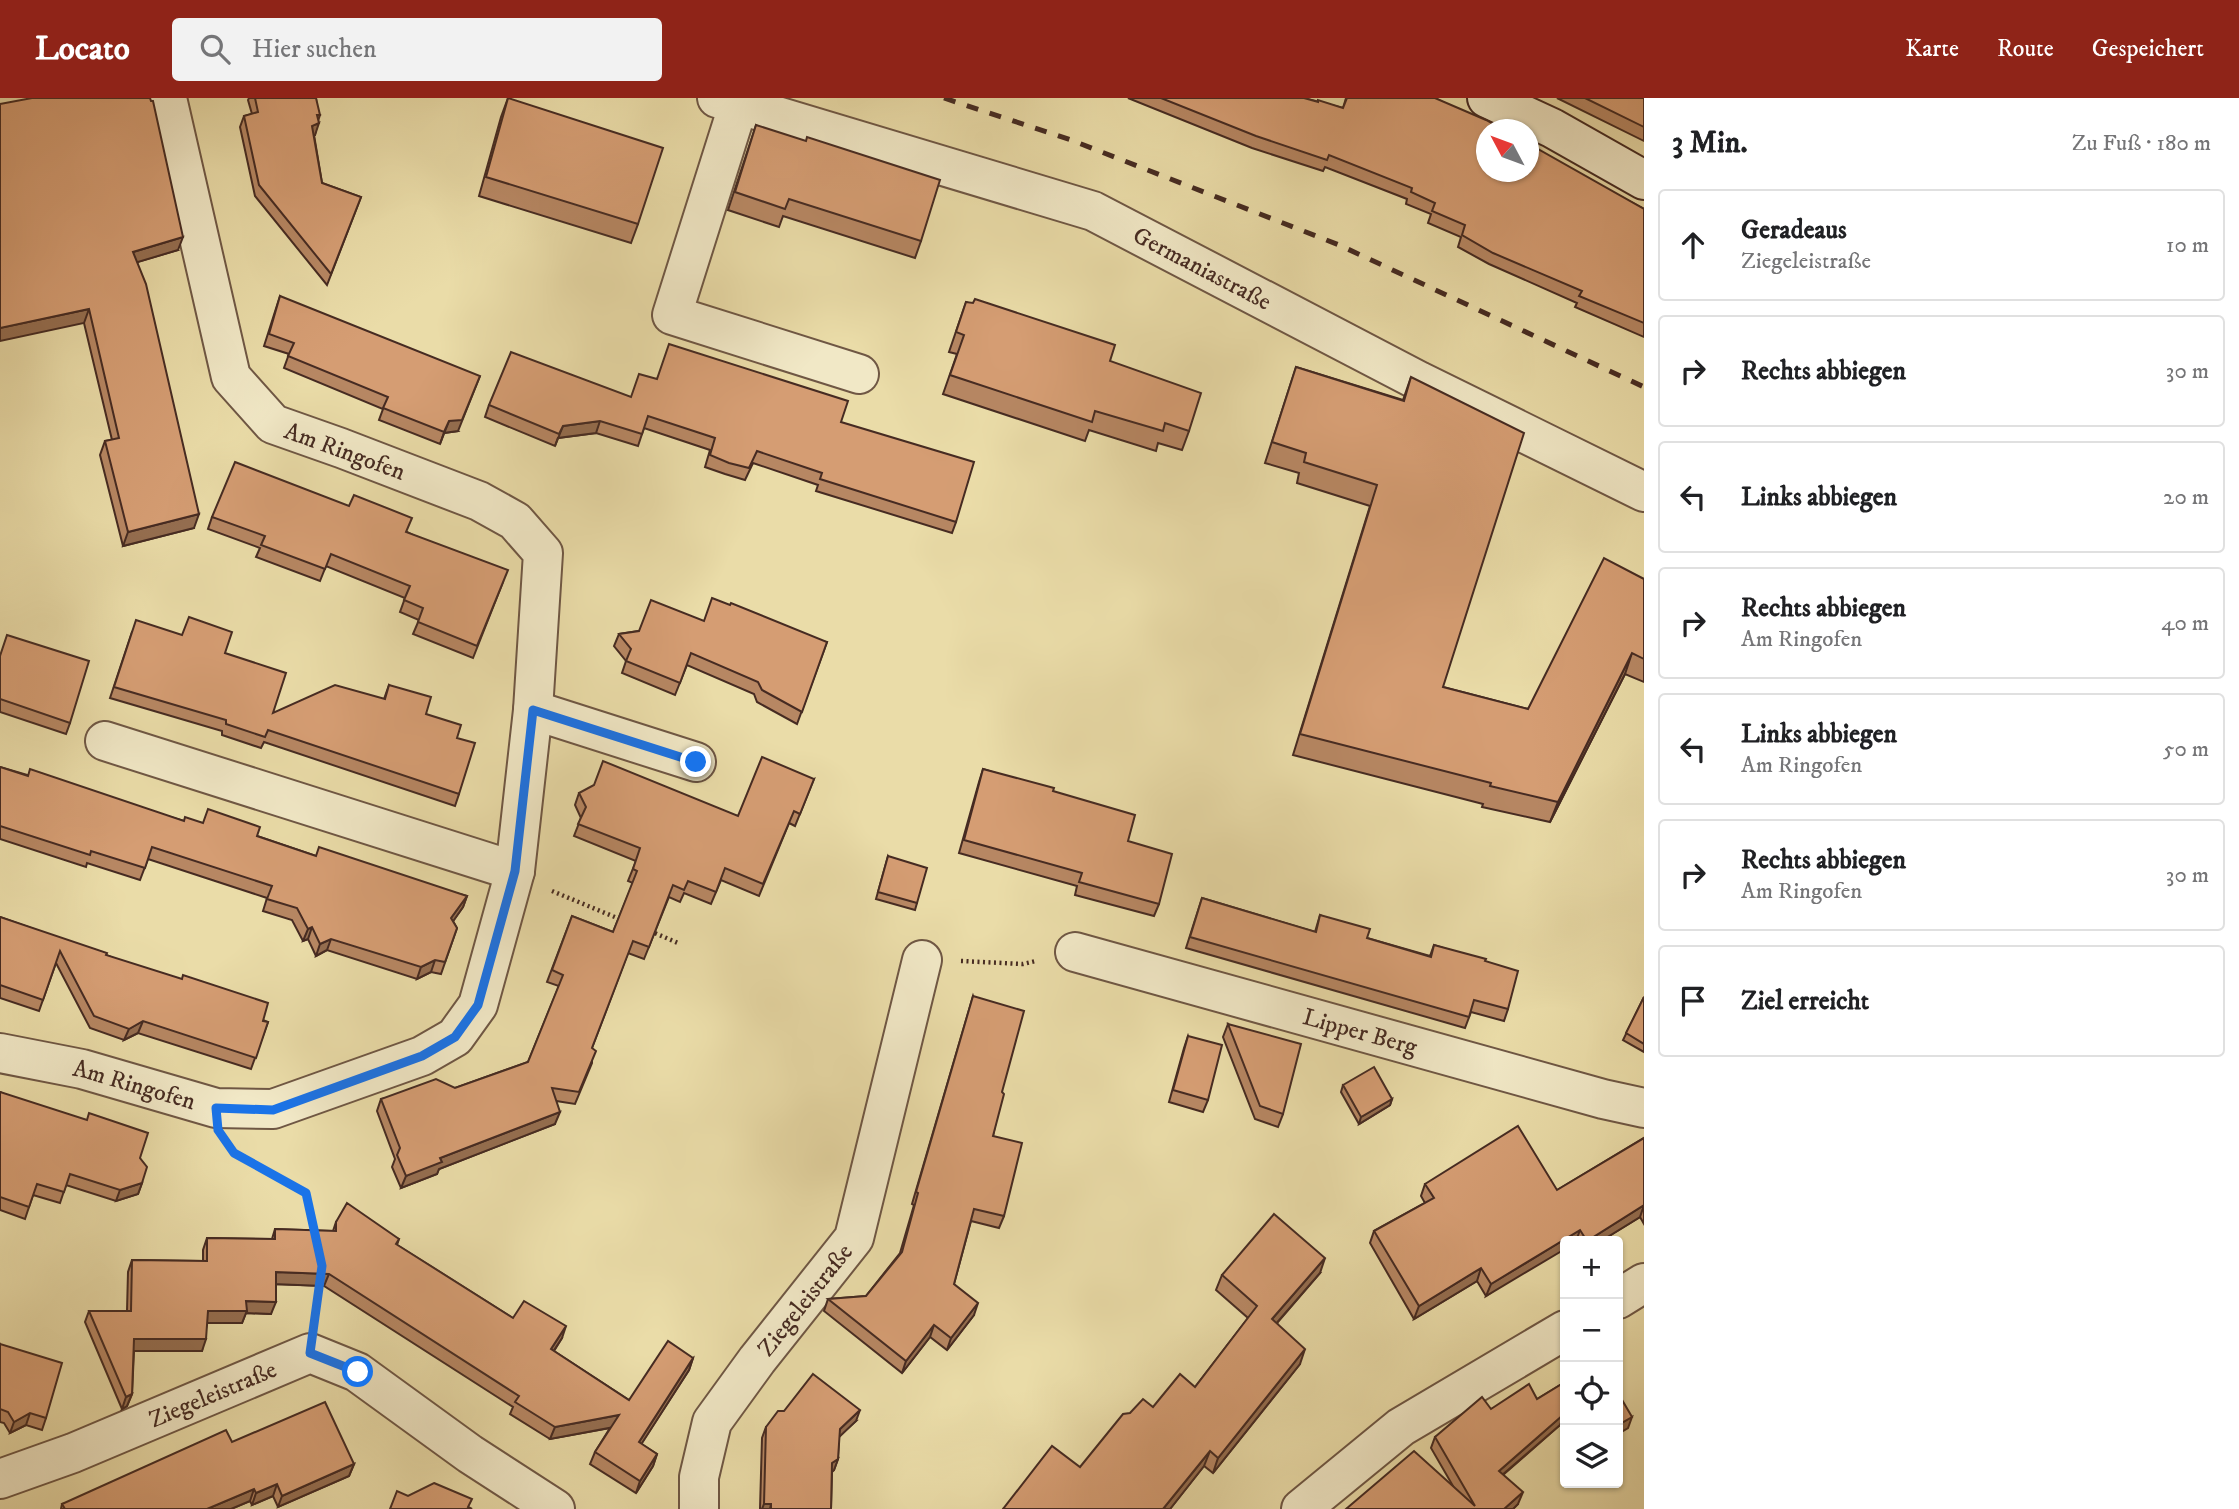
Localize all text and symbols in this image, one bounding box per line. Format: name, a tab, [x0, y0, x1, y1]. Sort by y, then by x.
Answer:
search box	[172, 18, 662, 81]
text: Locato	[35, 29, 130, 70]
icon: search	[196, 30, 234, 68]
text: Hier suchen	[252, 33, 377, 66]
text: Karte	[1905, 34, 1959, 64]
text: Route	[1997, 34, 2054, 64]
text: Gespeichert	[2092, 34, 2204, 64]
north arrow	[1476, 119, 1539, 182]
text: 3 Min.	[1672, 125, 1748, 162]
text: Zu Fuß · 180 m	[2072, 129, 2211, 158]
text: Geradeaus	[1741, 214, 1847, 247]
street label: Germaniastraße	[1128, 220, 1276, 317]
icon: ahead	[1674, 226, 1712, 264]
text: 10 m	[2166, 231, 2209, 260]
text: Ziegeleistraße	[1741, 247, 1871, 276]
icon: right	[1674, 352, 1712, 390]
text: Rechts abbiegen	[1741, 355, 1906, 388]
text: 30 m	[2166, 357, 2209, 386]
street label: Am Ringofen	[280, 416, 410, 488]
icon: left	[1674, 478, 1712, 516]
text: Links abbiegen	[1741, 481, 1897, 514]
text: 20 m	[2163, 483, 2209, 512]
text: Rechts abbiegen	[1741, 592, 1906, 625]
icon: right	[1674, 604, 1712, 642]
text: 40 m	[2161, 609, 2209, 638]
text: Am Ringofen	[1741, 625, 1862, 654]
text: Links abbiegen	[1741, 718, 1897, 751]
icon: left	[1674, 730, 1712, 768]
text: 50 m	[2163, 735, 2209, 764]
route end	[680, 746, 711, 777]
text: Am Ringofen	[1741, 751, 1862, 780]
text: Rechts abbiegen	[1741, 844, 1906, 877]
icon: right	[1674, 856, 1712, 894]
text: 30 m	[2166, 861, 2209, 890]
text: Am Ringofen	[1741, 877, 1862, 906]
icon: arrive	[1674, 982, 1712, 1020]
text: Ziel erreicht	[1741, 985, 1869, 1018]
street label: Lipper Berg	[1299, 1002, 1421, 1063]
street label: Am Ringofen	[70, 1054, 199, 1117]
map controls	[1560, 1236, 1623, 1488]
button: +	[1560, 1236, 1623, 1299]
street label: Ziegeleistraße	[752, 1238, 860, 1363]
button: −	[1560, 1299, 1623, 1362]
street label: Ziegeleistraße	[145, 1355, 281, 1435]
route start	[342, 1356, 373, 1387]
button: locate	[1560, 1362, 1623, 1425]
button: layers	[1560, 1425, 1623, 1488]

